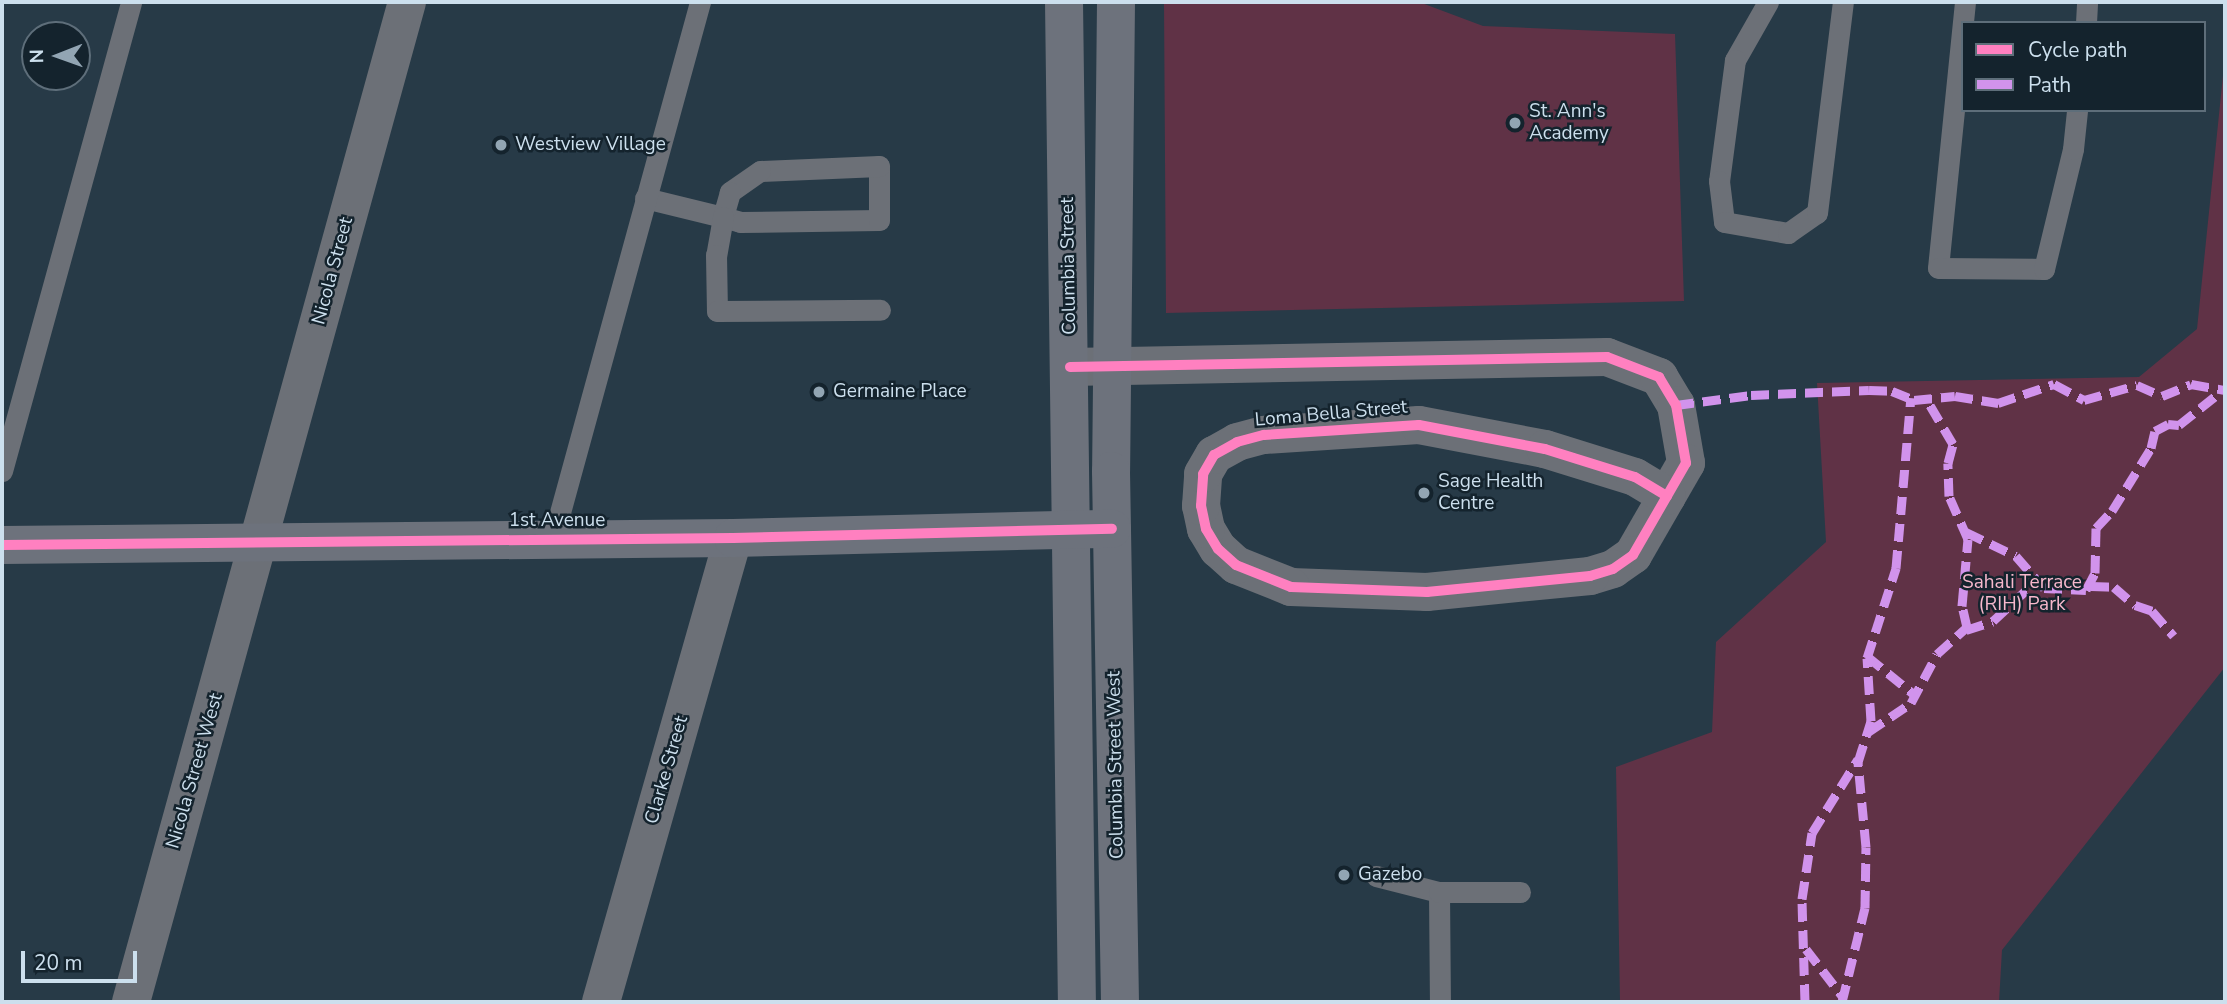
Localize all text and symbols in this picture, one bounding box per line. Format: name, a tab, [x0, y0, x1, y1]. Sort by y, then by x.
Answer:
north arrow	[21, 21, 91, 91]
legend	[1961, 21, 2206, 112]
text: Cycle path	[2028, 36, 2127, 64]
text: N	[24, 49, 50, 64]
text: Path	[2028, 71, 2071, 99]
place label: St. Ann's Academy	[1529, 101, 1609, 145]
marker: St. Ann's Academy	[1507, 115, 1523, 131]
place label: Westview Village	[515, 134, 666, 156]
marker: Westview Village	[493, 137, 509, 153]
street label: Columbia Street	[1056, 197, 1082, 335]
street label: Nicola Street	[308, 215, 358, 327]
place label: Germaine Place	[833, 381, 967, 403]
marker: Germaine Place	[811, 384, 827, 400]
street label: Loma Bella Street	[1254, 396, 1408, 432]
place label: Sage Health Centre	[1438, 471, 1543, 515]
marker: Sage Health Centre	[1416, 485, 1432, 501]
street label: 1st Avenue	[509, 510, 605, 532]
park label: Sahali Terrace (RIH) Park	[1962, 572, 2082, 616]
street label: Columbia Street West	[1103, 671, 1129, 859]
street label: Nicola Street West	[162, 691, 228, 851]
street label: Clarke Street	[641, 713, 693, 827]
place label: Gazebo	[1358, 864, 1422, 886]
marker: Gazebo	[1336, 867, 1352, 883]
scale bar	[24, 937, 140, 981]
text: 20 m	[34, 949, 83, 977]

